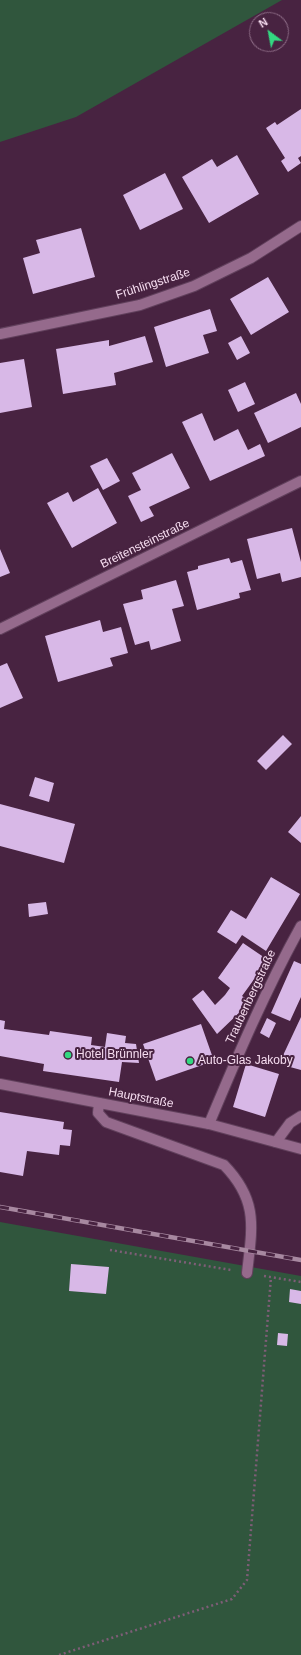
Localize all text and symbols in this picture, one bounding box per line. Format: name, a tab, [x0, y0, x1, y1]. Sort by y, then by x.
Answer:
north arrow	[249, 12, 289, 52]
text: N	[257, 15, 270, 30]
street label: Frühlingstraße	[114, 265, 192, 303]
street label: Breitensteinstraße	[98, 516, 192, 572]
street label: Traubenbergstraße	[223, 948, 279, 1046]
place label: Hotel Brünnler	[76, 1048, 153, 1062]
marker: Hotel Brünnler	[63, 1050, 73, 1060]
place label: Auto-Glas Jakoby	[198, 1054, 293, 1068]
marker: Auto-Glas Jakoby	[185, 1056, 195, 1066]
street label: Hauptstraße	[107, 1085, 175, 1111]

